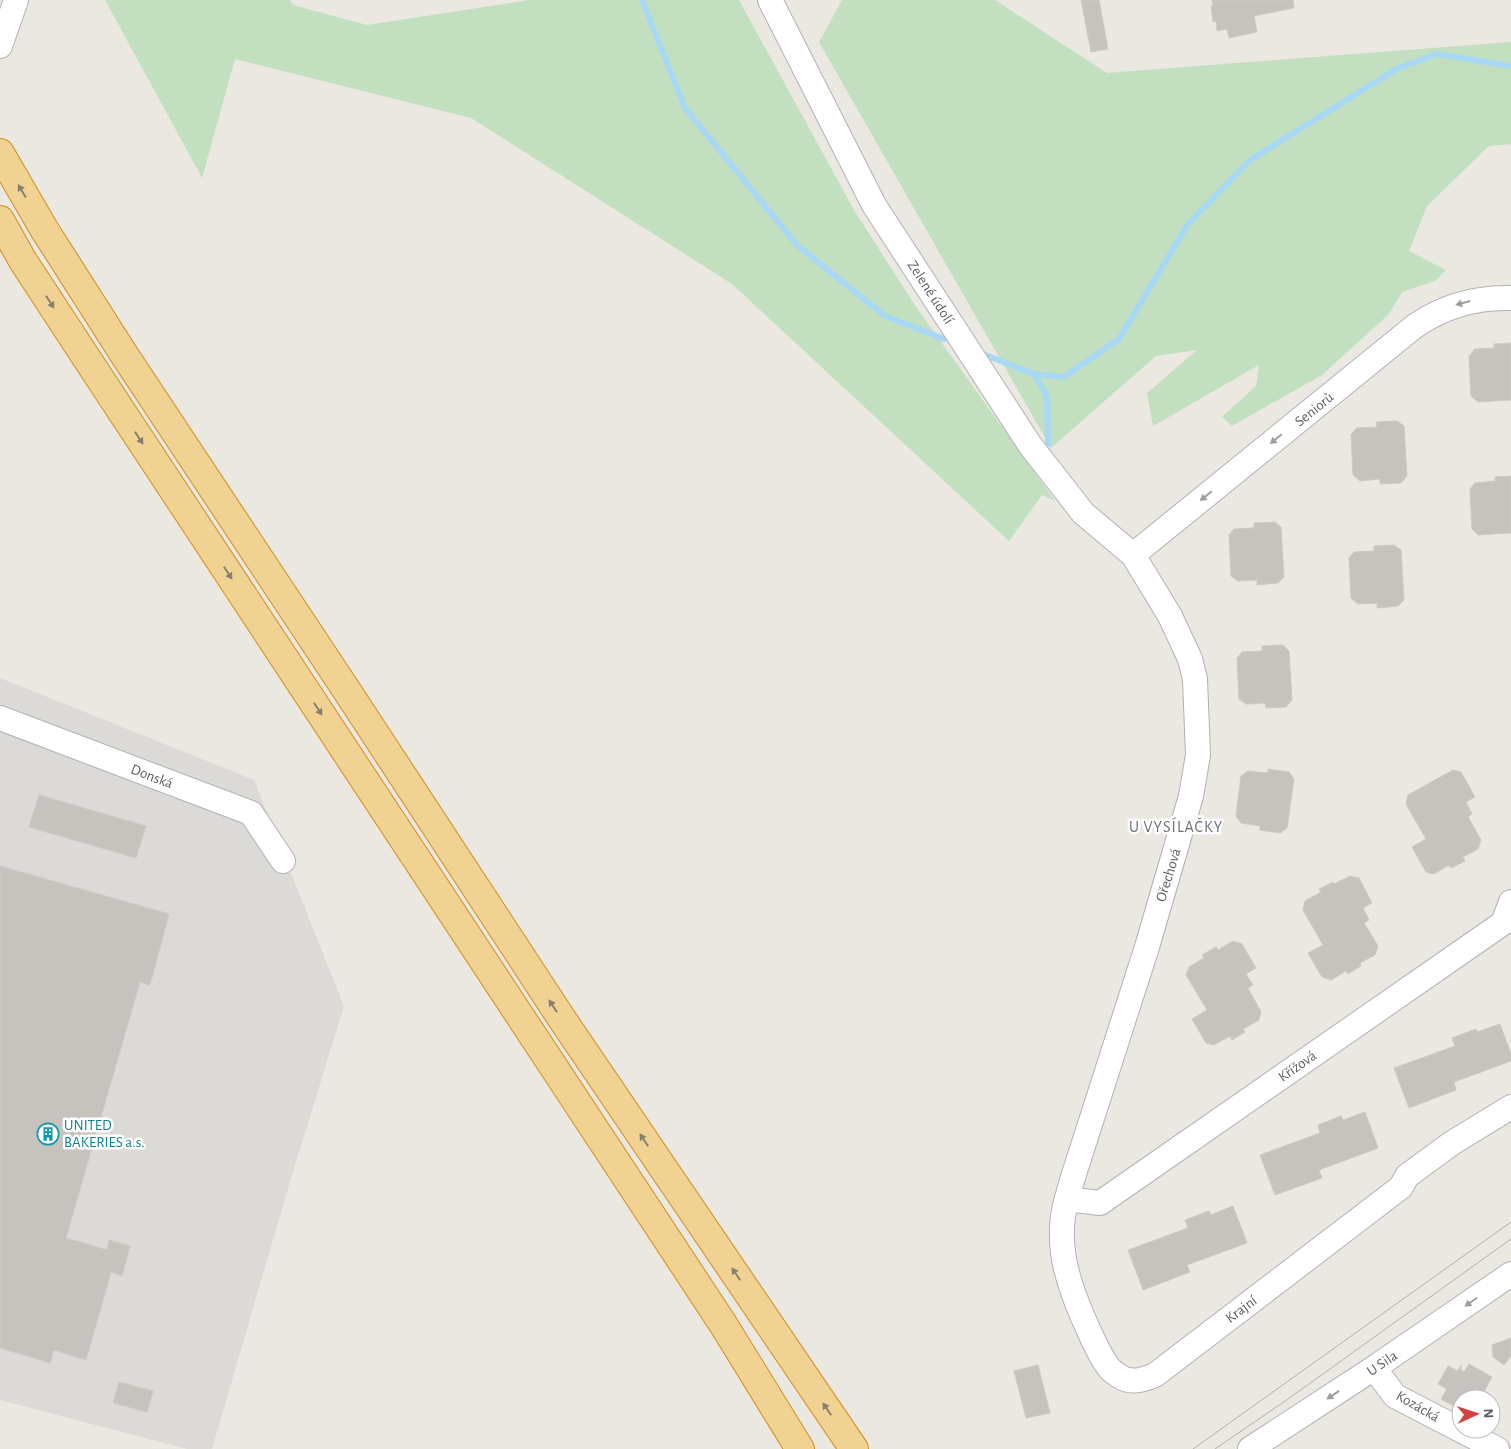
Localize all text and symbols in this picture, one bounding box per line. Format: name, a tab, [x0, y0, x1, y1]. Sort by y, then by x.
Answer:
one-way arrow	[17, 185, 26, 198]
street label: Zelené údolí	[905, 258, 957, 327]
one-way arrow	[45, 295, 55, 308]
one-way arrow	[1455, 299, 1470, 307]
street label: Seniorů	[1292, 389, 1337, 429]
one-way arrow	[134, 431, 143, 444]
one-way arrow	[1270, 434, 1283, 445]
one-way arrow	[1200, 491, 1213, 502]
one-way arrow	[223, 567, 233, 580]
one-way arrow	[313, 702, 322, 716]
street label: Donská	[129, 762, 175, 791]
district label: U VYSÍLAČKY	[1129, 817, 1223, 835]
street label: Ořechová	[1153, 847, 1184, 904]
one-way arrow	[548, 999, 558, 1012]
street label: Křížová	[1275, 1048, 1319, 1085]
place label: UNITED BAKERIES a.s.	[64, 1118, 144, 1150]
building icon: UNITED BAKERIES a.s.	[36, 1122, 60, 1146]
one-way arrow	[639, 1133, 649, 1147]
one-way arrow	[731, 1267, 741, 1281]
street label: Krajní	[1223, 1293, 1260, 1326]
one-way arrow	[1464, 1297, 1478, 1307]
street label: U Sila	[1364, 1348, 1400, 1379]
street label: Kozácká	[1393, 1388, 1442, 1425]
north arrow	[1451, 1389, 1501, 1439]
one-way arrow	[1327, 1390, 1340, 1400]
one-way arrow	[822, 1402, 832, 1415]
text: N	[1481, 1408, 1495, 1419]

